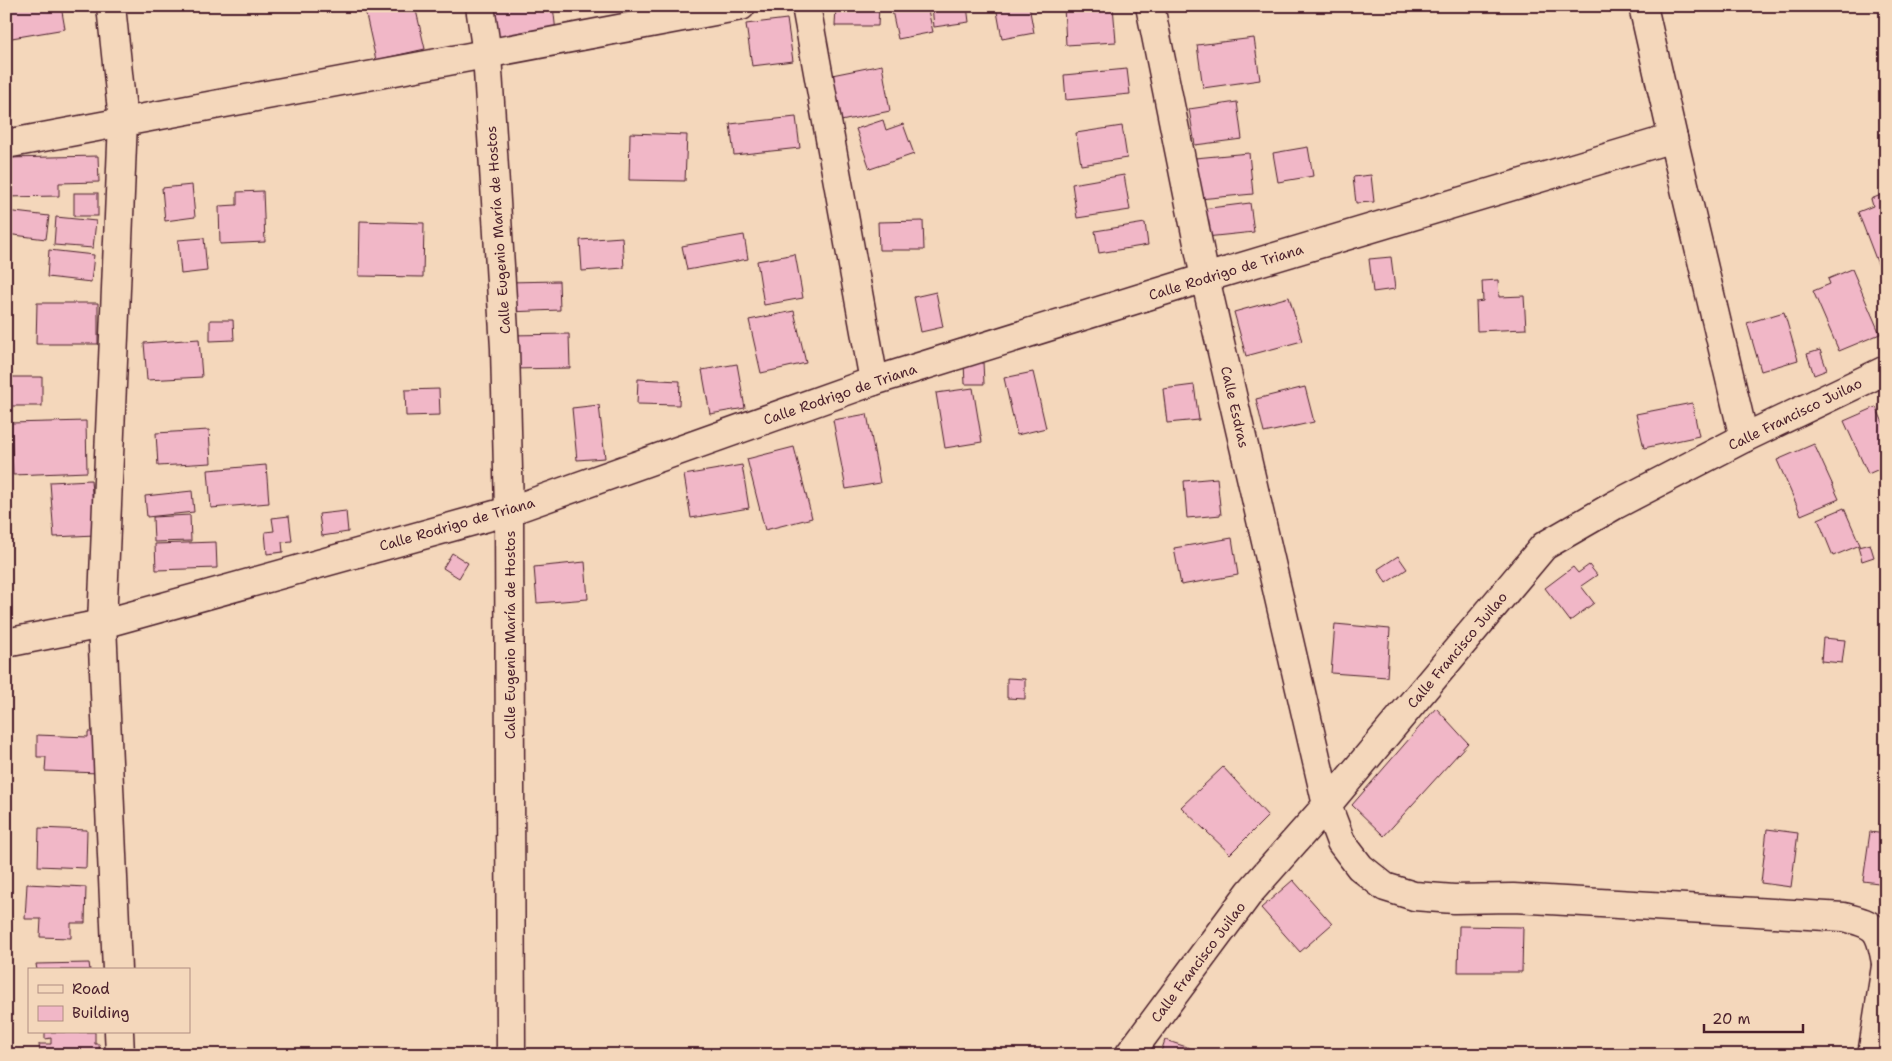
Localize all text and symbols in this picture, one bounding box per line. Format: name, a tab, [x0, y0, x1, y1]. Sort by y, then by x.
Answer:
street label: Calle Eugenio María de Hostos	[482, 125, 514, 335]
street label: Calle Rodrigo de Triana	[1146, 240, 1306, 304]
street label: Calle Rodrigo de Triana	[761, 359, 919, 429]
street label: Calle Esdras	[1217, 364, 1253, 450]
street label: Calle Francisco Juilao	[1725, 374, 1865, 454]
street label: Calle Rodrigo de Triana	[377, 493, 537, 555]
street label: Calle Eugenio María de Hostos	[501, 531, 519, 739]
street label: Calle Francisco Juilao	[1403, 588, 1511, 712]
street label: Calle Francisco Juilao	[1147, 898, 1249, 1026]
legend	[28, 968, 190, 1034]
text: Road	[72, 979, 110, 999]
scale bar	[1704, 1001, 1803, 1033]
text: Building	[72, 1003, 129, 1023]
text: 20 m	[1712, 1009, 1751, 1029]

